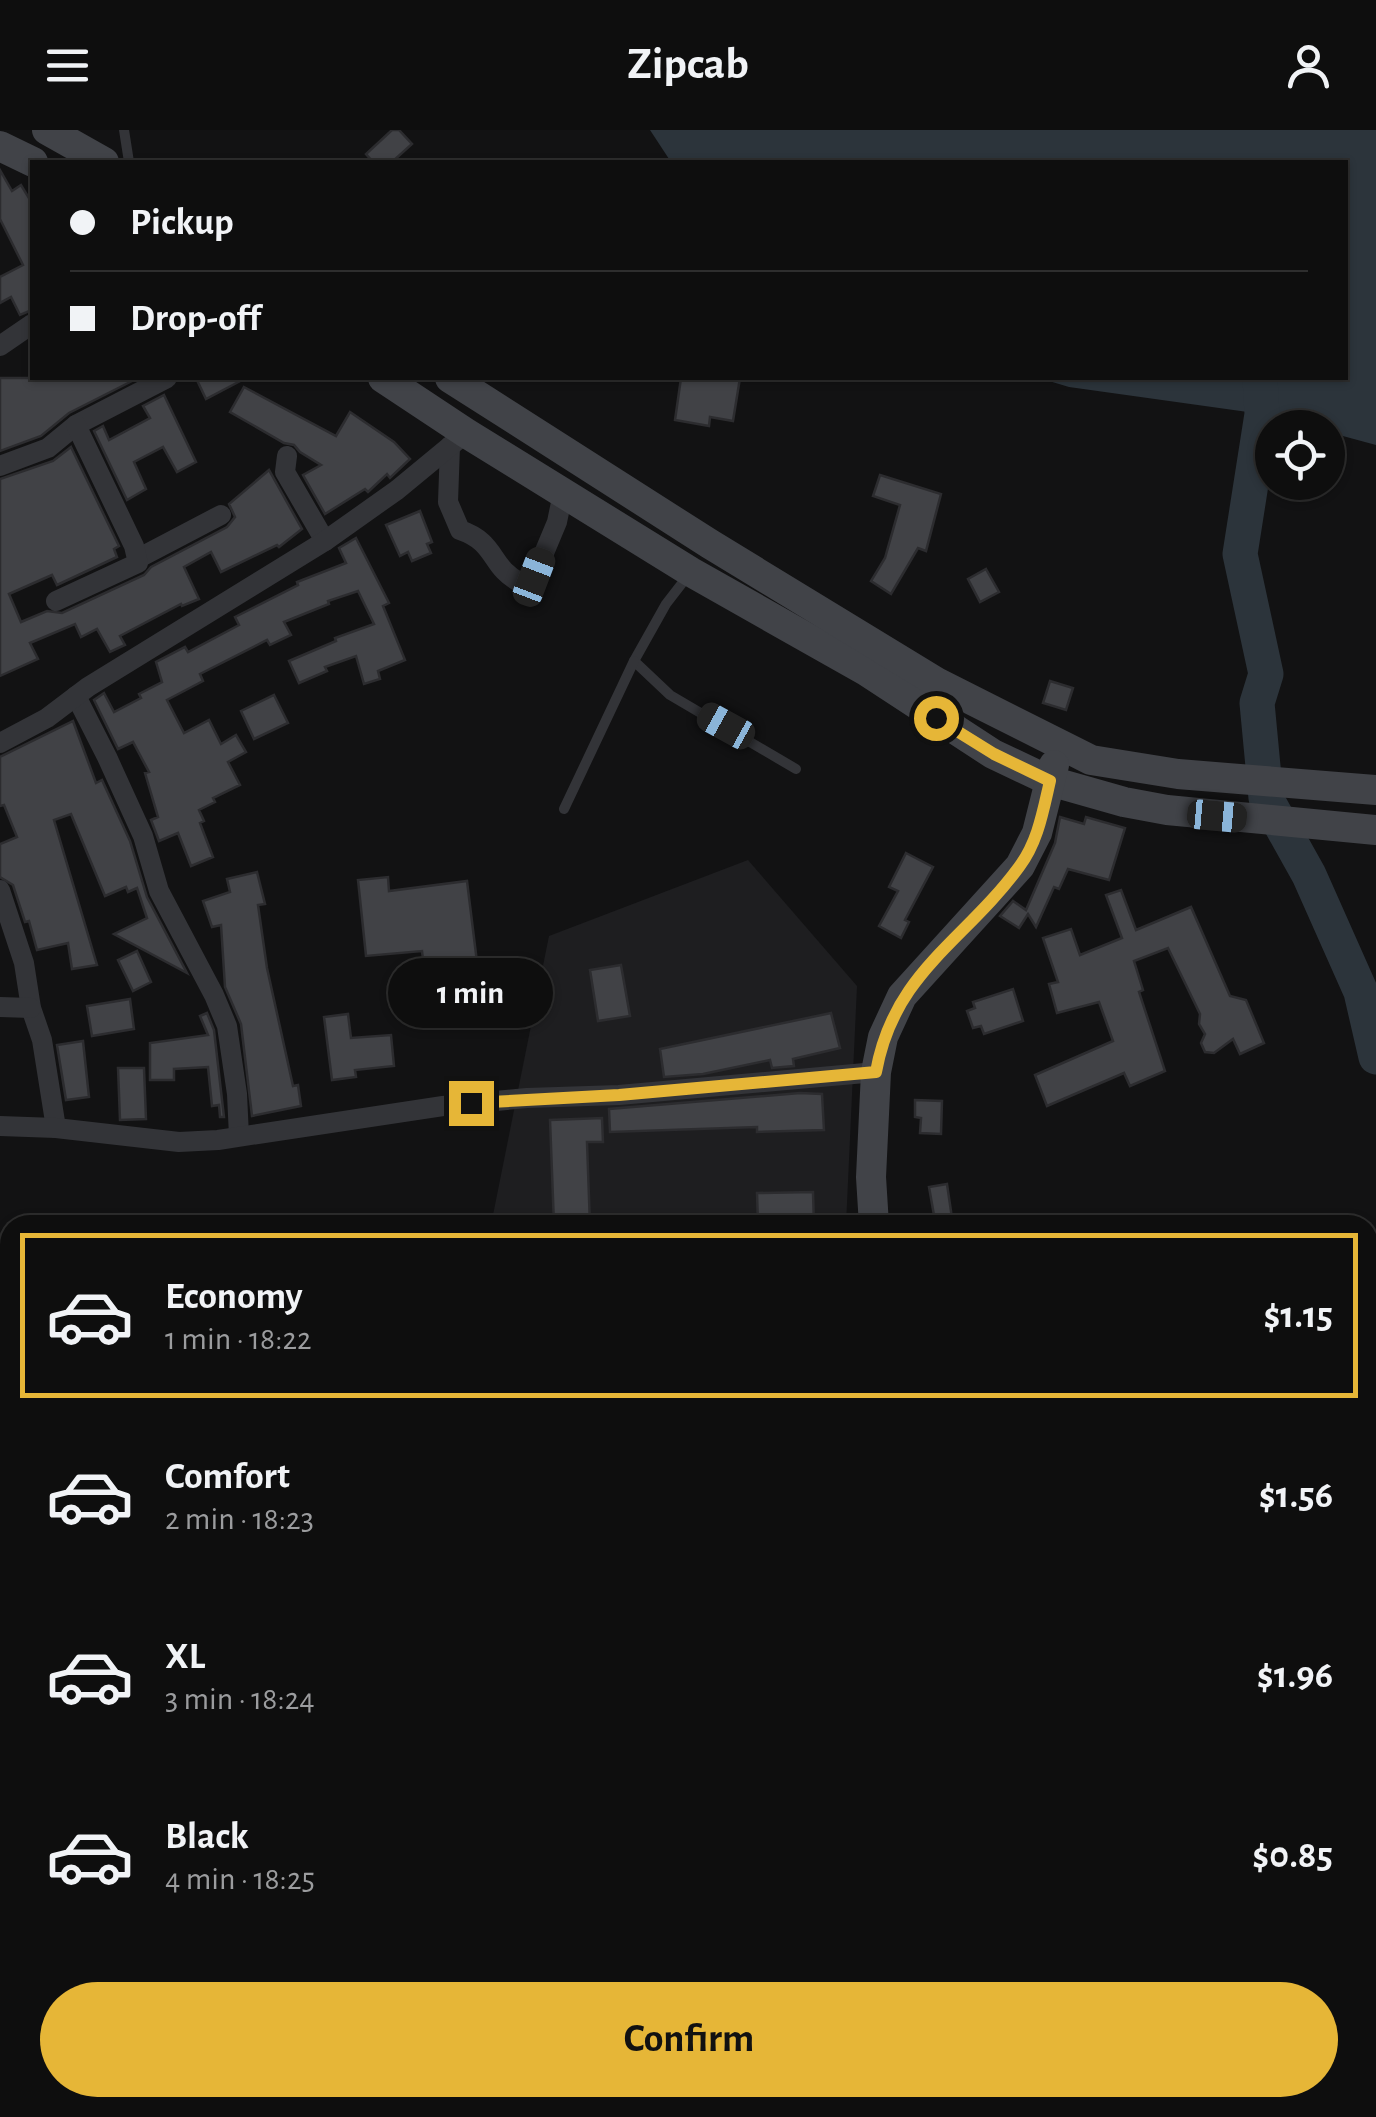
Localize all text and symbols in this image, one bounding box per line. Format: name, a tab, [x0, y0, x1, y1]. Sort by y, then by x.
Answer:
icon: menu	[40, 38, 95, 93]
icon: person	[1281, 38, 1336, 93]
text: Zipcab	[627, 42, 749, 87]
text: Pickup	[130, 204, 234, 242]
text: Drop-off	[130, 300, 261, 338]
map controls	[1255, 410, 1345, 500]
button: locate	[1255, 410, 1345, 500]
car	[509, 544, 559, 610]
route start	[914, 696, 959, 741]
car	[692, 698, 760, 754]
car	[1186, 798, 1248, 834]
callout: 1 min	[388, 958, 554, 1028]
text: 1 min	[437, 977, 504, 1009]
route end	[449, 1081, 494, 1126]
icon: car	[45, 1271, 135, 1361]
text: Economy	[165, 1278, 303, 1316]
text: $1.15	[1263, 1297, 1333, 1335]
text: 1 min · 18:22	[165, 1323, 312, 1355]
icon: car	[45, 1451, 135, 1541]
text: Comfort	[165, 1458, 290, 1496]
text: $1.56	[1259, 1477, 1333, 1515]
text: 2 min · 18:23	[165, 1503, 314, 1535]
icon: car	[45, 1631, 135, 1721]
text: XL	[165, 1638, 205, 1676]
text: $1.96	[1257, 1657, 1333, 1695]
text: 3 min · 18:24	[165, 1683, 315, 1715]
icon: car	[45, 1811, 135, 1901]
text: Black	[165, 1818, 249, 1856]
text: $0.85	[1252, 1837, 1333, 1875]
text: 4 min · 18:25	[165, 1863, 315, 1895]
button: Confirm	[40, 1982, 1338, 2097]

